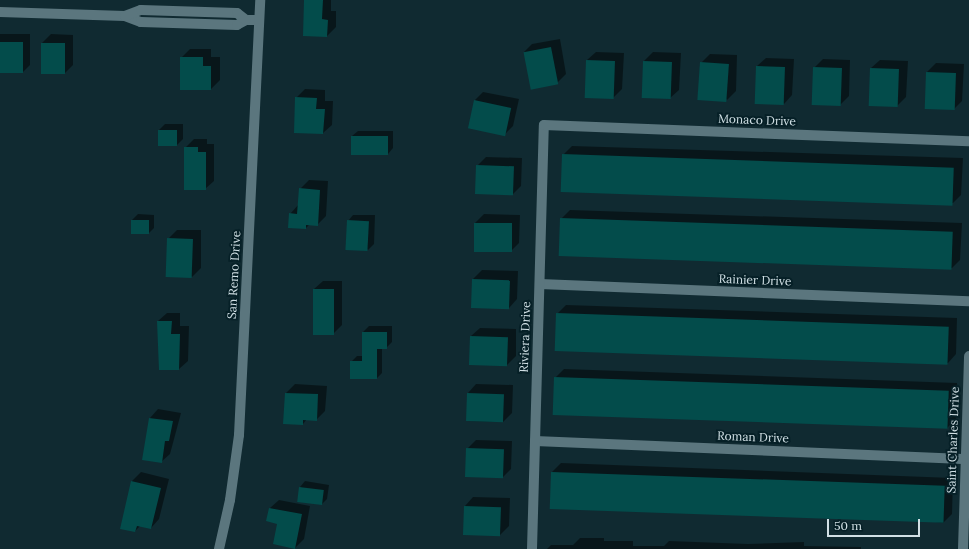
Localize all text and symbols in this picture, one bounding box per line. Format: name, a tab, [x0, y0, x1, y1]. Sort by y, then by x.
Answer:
street label: Monaco Drive	[718, 111, 796, 129]
street label: San Remo Drive	[224, 231, 244, 319]
street label: Rainier Drive	[718, 272, 792, 288]
street label: Riviera Drive	[517, 301, 533, 373]
street label: Saint Charles Drive	[944, 386, 962, 494]
street label: Roman Drive	[717, 429, 789, 445]
scale bar	[829, 511, 922, 537]
text: 50 m	[834, 518, 862, 533]

